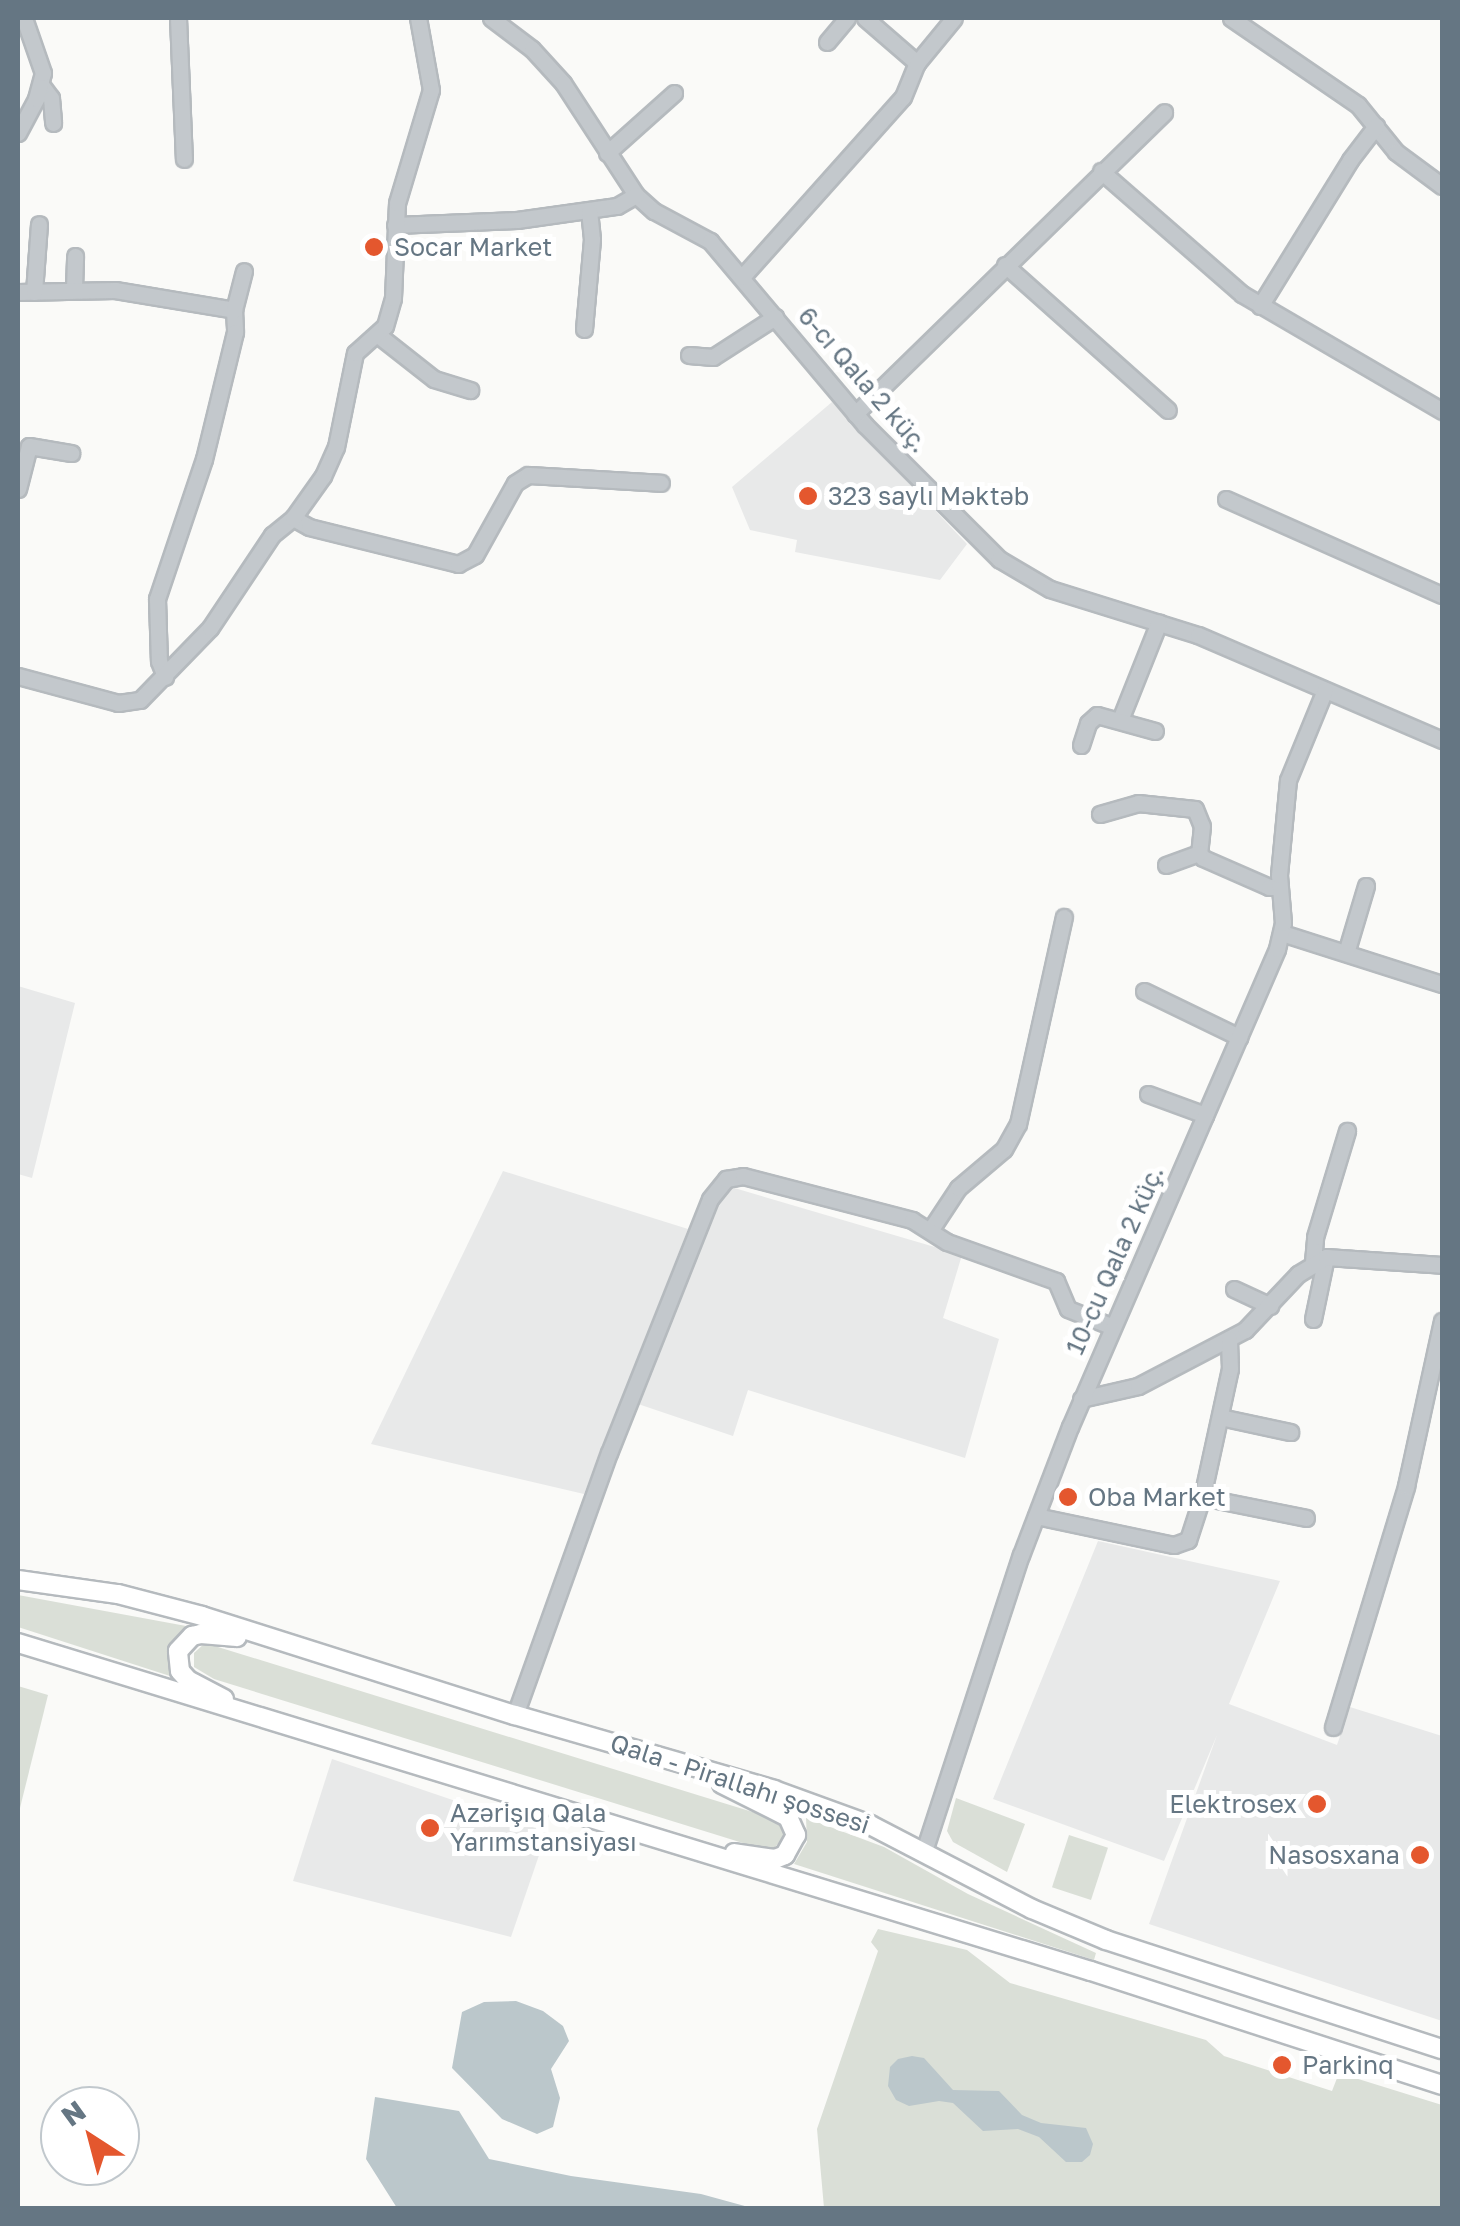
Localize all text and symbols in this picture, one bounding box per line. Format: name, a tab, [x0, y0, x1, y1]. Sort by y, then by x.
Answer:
place label: Socar Market	[394, 232, 552, 262]
marker: Socar Market	[363, 236, 385, 258]
street label: 6-cı Qala 2 küç.	[792, 301, 934, 459]
place label: 323 saylı Məktəb	[828, 481, 1029, 511]
marker: 323 saylı Məktəb	[797, 485, 819, 507]
street label: 10-cu Qala 2 küç.	[1060, 1161, 1170, 1359]
place label: Oba Market	[1088, 1482, 1226, 1512]
marker: Oba Market	[1057, 1486, 1079, 1508]
street label: Qala - Pirallahı şossesi	[606, 1728, 874, 1840]
place label: Elektrosex	[1169, 1789, 1297, 1819]
marker: Elektrosex	[1306, 1793, 1328, 1815]
place label: Azərişıq Qala Yarımstansiyası	[450, 1799, 637, 1858]
marker: Azərişıq Qala Yarımstansiyası	[419, 1817, 441, 1839]
place label: Nasosxana	[1268, 1840, 1400, 1870]
marker: Nasosxana	[1409, 1844, 1431, 1866]
place label: Parkinq	[1302, 2050, 1394, 2080]
marker: Parkinq	[1271, 2054, 1293, 2076]
north arrow	[40, 2086, 140, 2186]
text: N	[55, 2093, 92, 2133]

